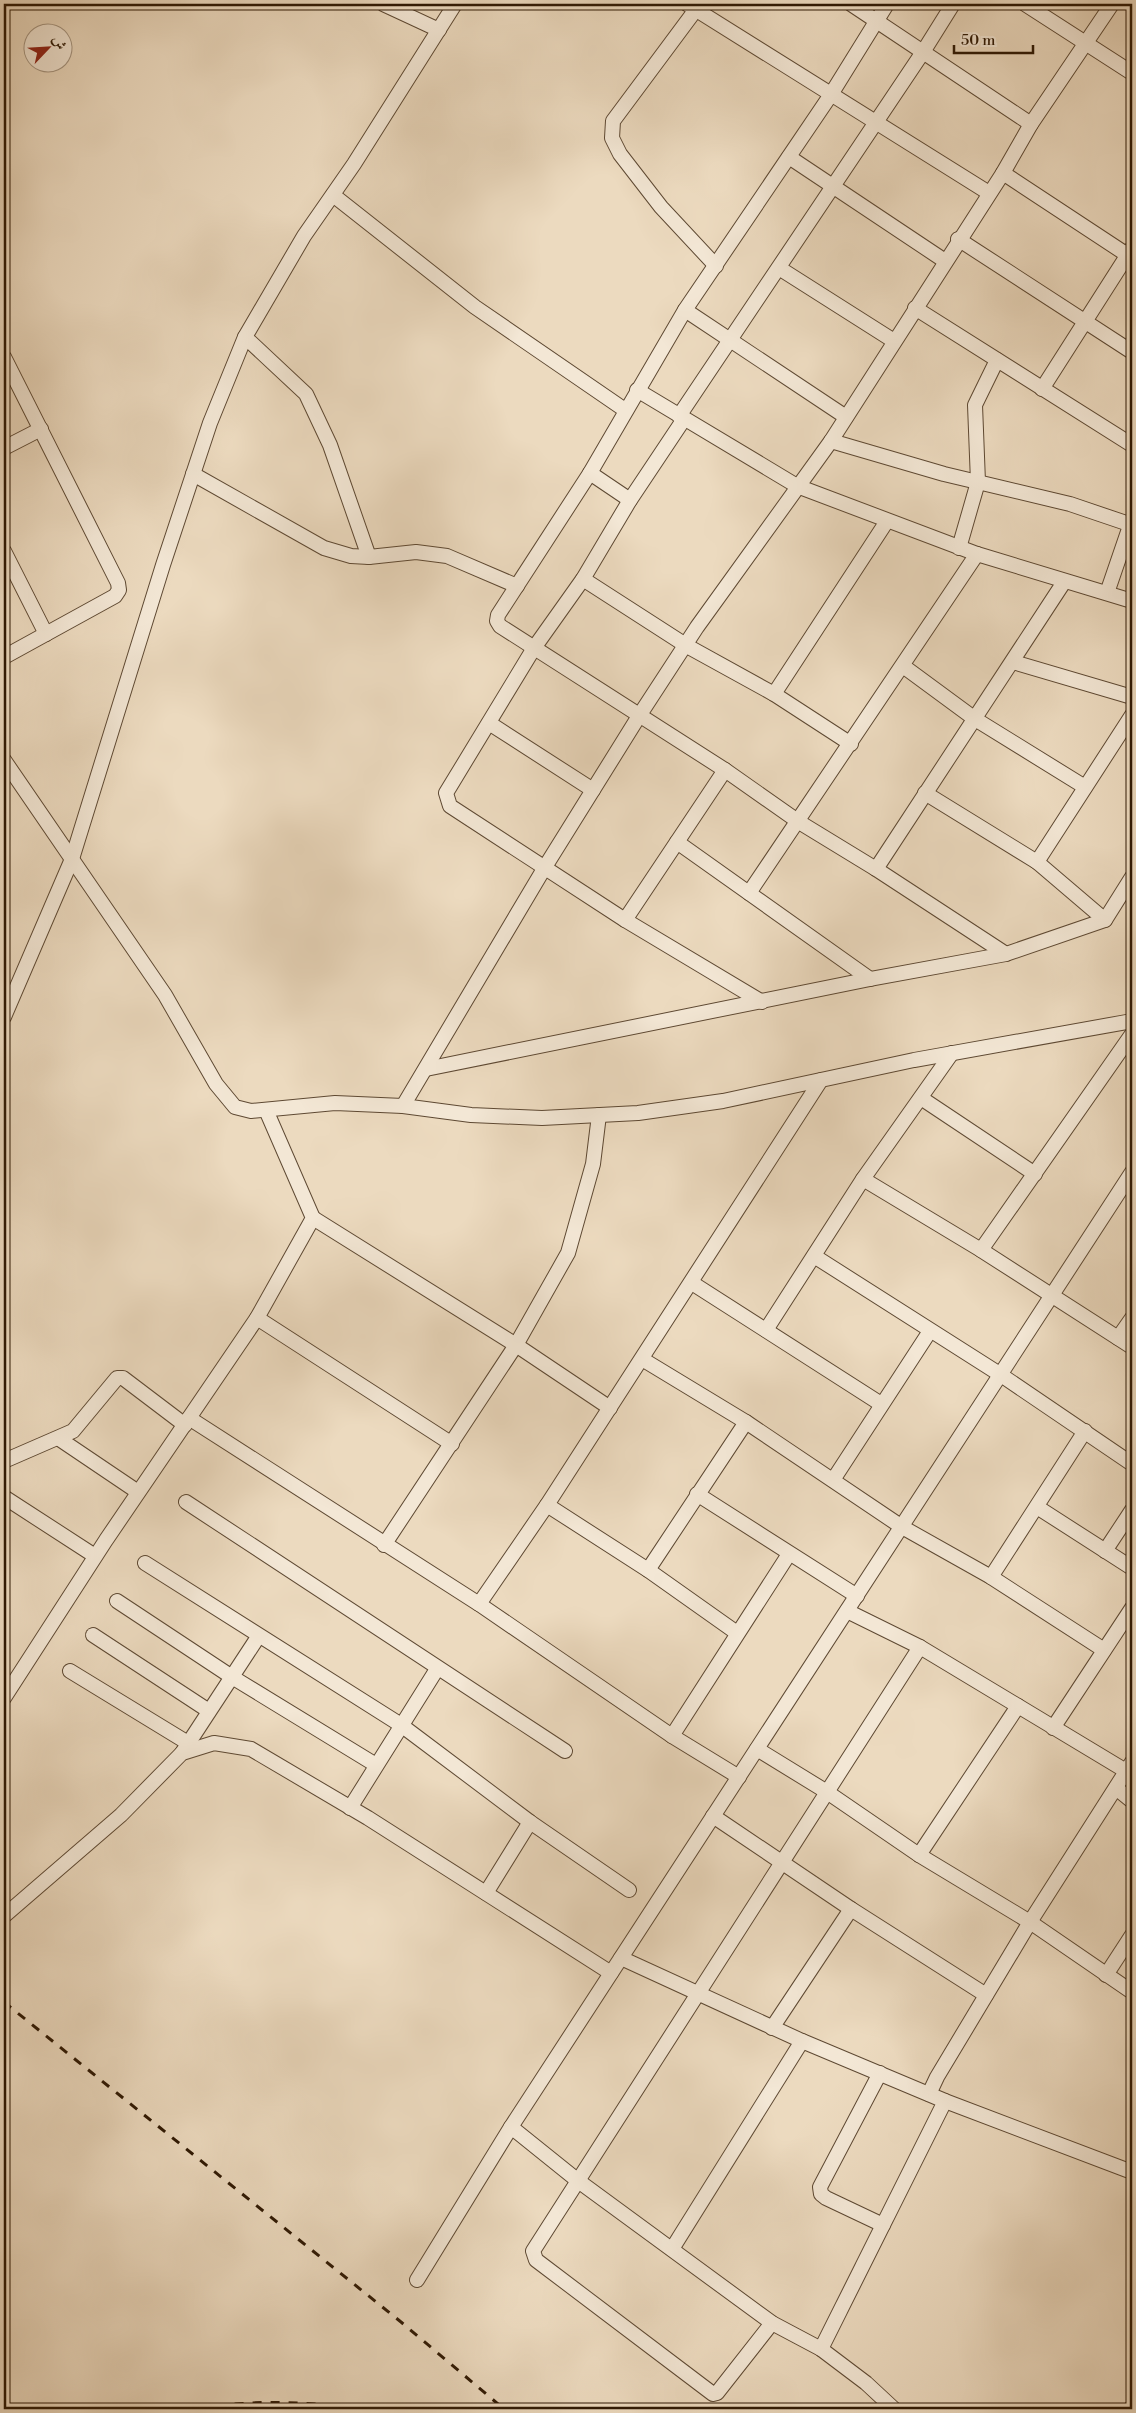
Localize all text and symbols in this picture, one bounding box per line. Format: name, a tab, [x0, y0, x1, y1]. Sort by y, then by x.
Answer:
north arrow	[22, 22, 72, 72]
scale bar	[954, 22, 1032, 54]
text: 50 m	[961, 31, 995, 50]
text: ش	[48, 33, 70, 53]

